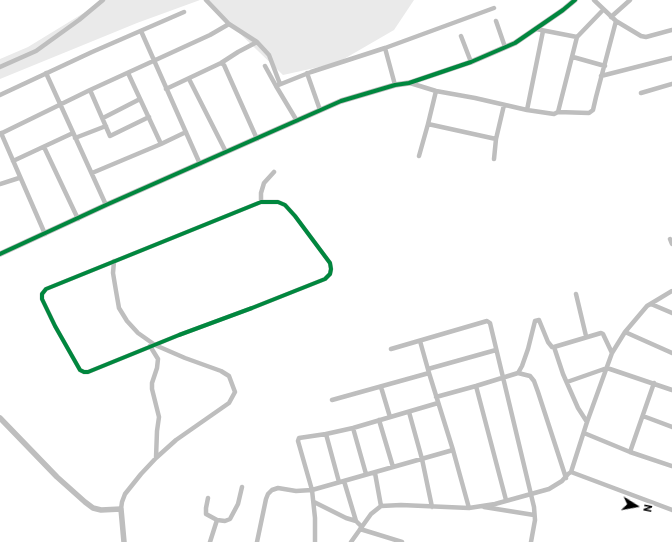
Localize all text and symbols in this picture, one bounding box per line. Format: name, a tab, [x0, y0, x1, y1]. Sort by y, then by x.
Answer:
north arrow	[616, 486, 656, 526]
text: N	[641, 504, 655, 513]

